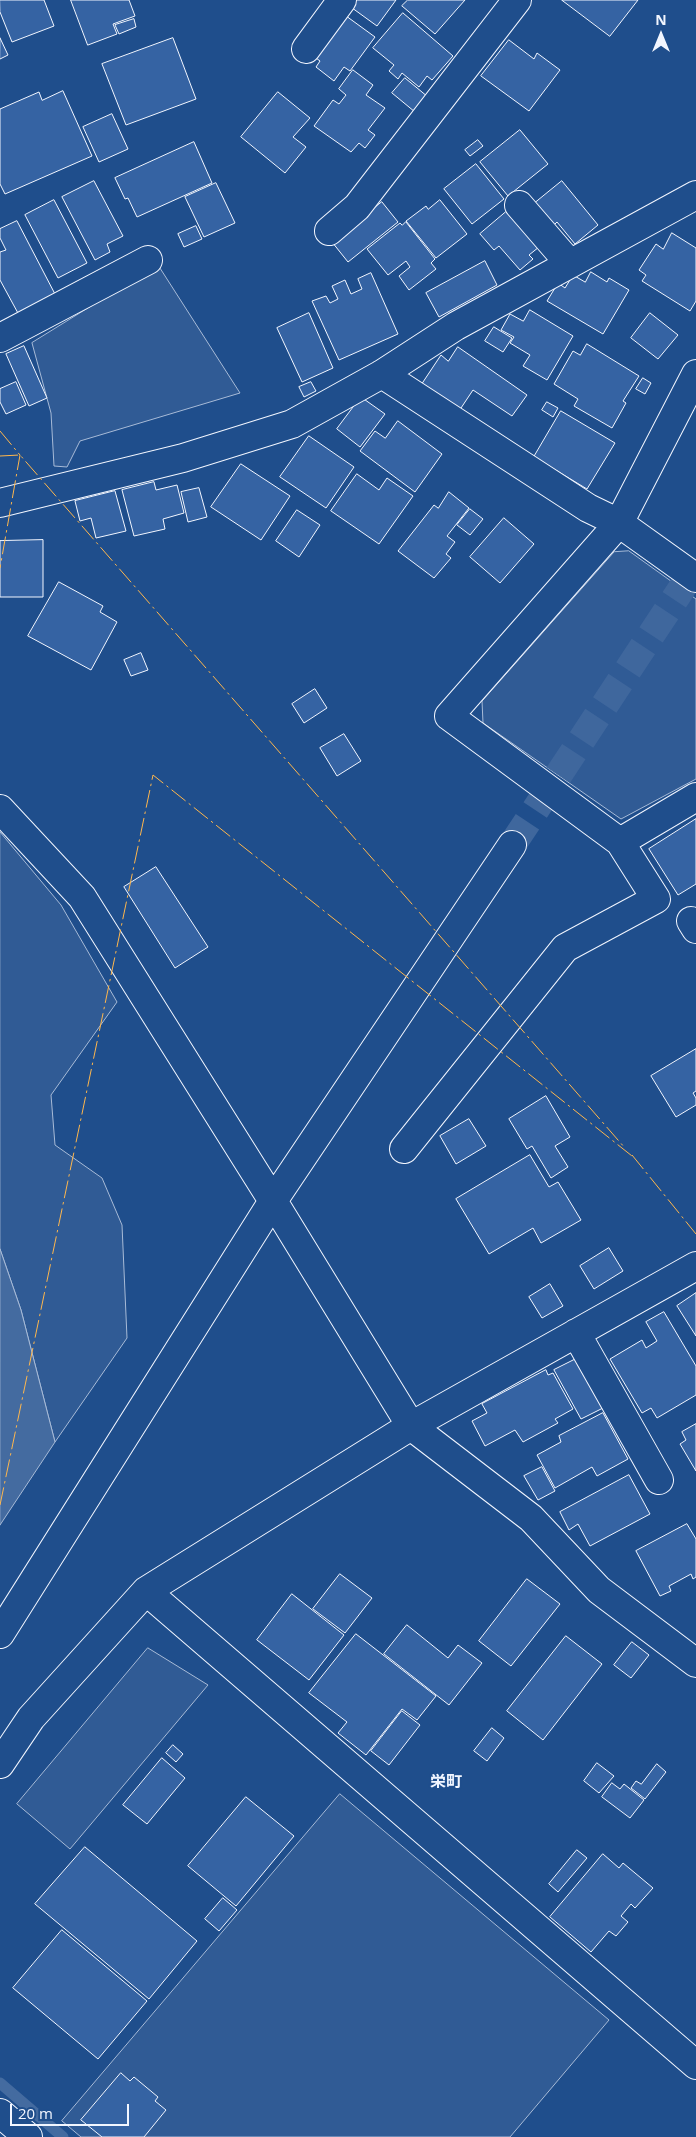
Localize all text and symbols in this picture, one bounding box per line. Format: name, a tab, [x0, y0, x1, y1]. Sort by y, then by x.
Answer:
north arrow	[636, 10, 686, 60]
text: N	[655, 10, 667, 29]
district label: 栄町	[430, 1772, 462, 1792]
scale bar	[12, 2094, 131, 2126]
text: 20 m	[18, 2103, 53, 2123]

